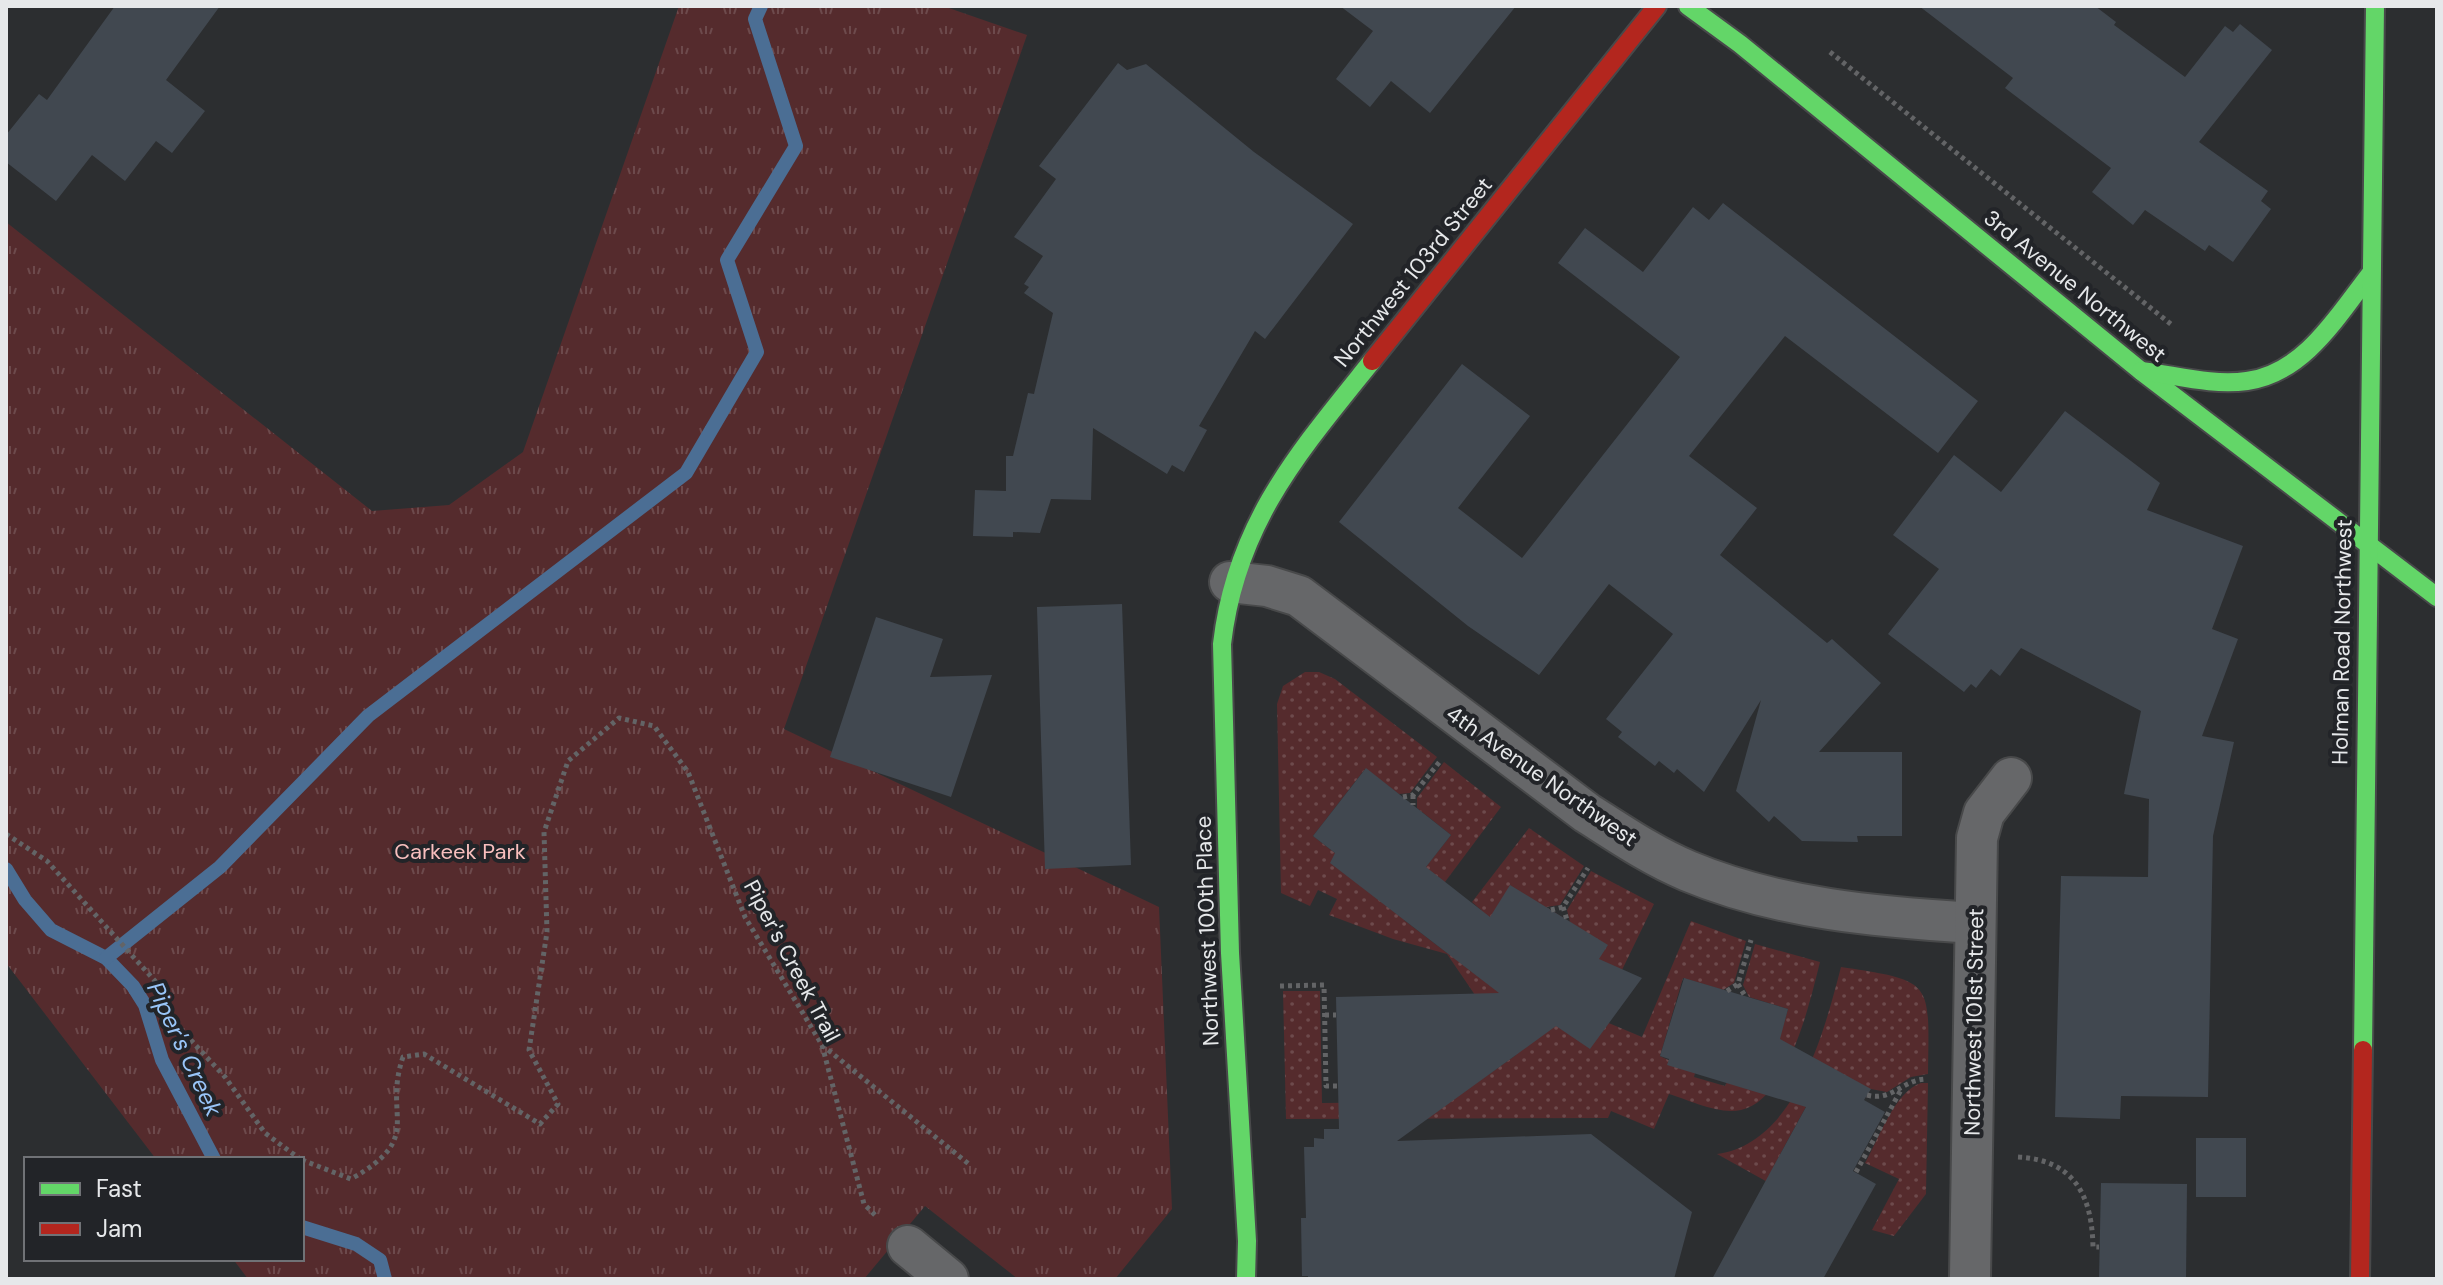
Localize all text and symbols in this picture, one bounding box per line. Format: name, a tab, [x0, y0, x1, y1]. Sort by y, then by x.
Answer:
street label: Northwest 103rd Street	[1327, 171, 1499, 373]
street label: 3rd Avenue Northwest	[1978, 203, 2172, 369]
street label: Holman Road Northwest	[2325, 519, 2359, 765]
street label: 4th Avenue Northwest	[1441, 699, 1643, 853]
street label: Northwest 100th Place	[1188, 815, 1226, 1047]
park label: Carkeek Park	[394, 837, 526, 866]
street label: Piper's Creek Trail	[737, 875, 847, 1047]
street label: Northwest 101st Street	[1958, 908, 1990, 1136]
water label: Piper's Creek	[140, 977, 230, 1122]
legend	[24, 1157, 304, 1261]
text: Fast	[96, 1173, 142, 1204]
text: Jam	[96, 1213, 142, 1244]

